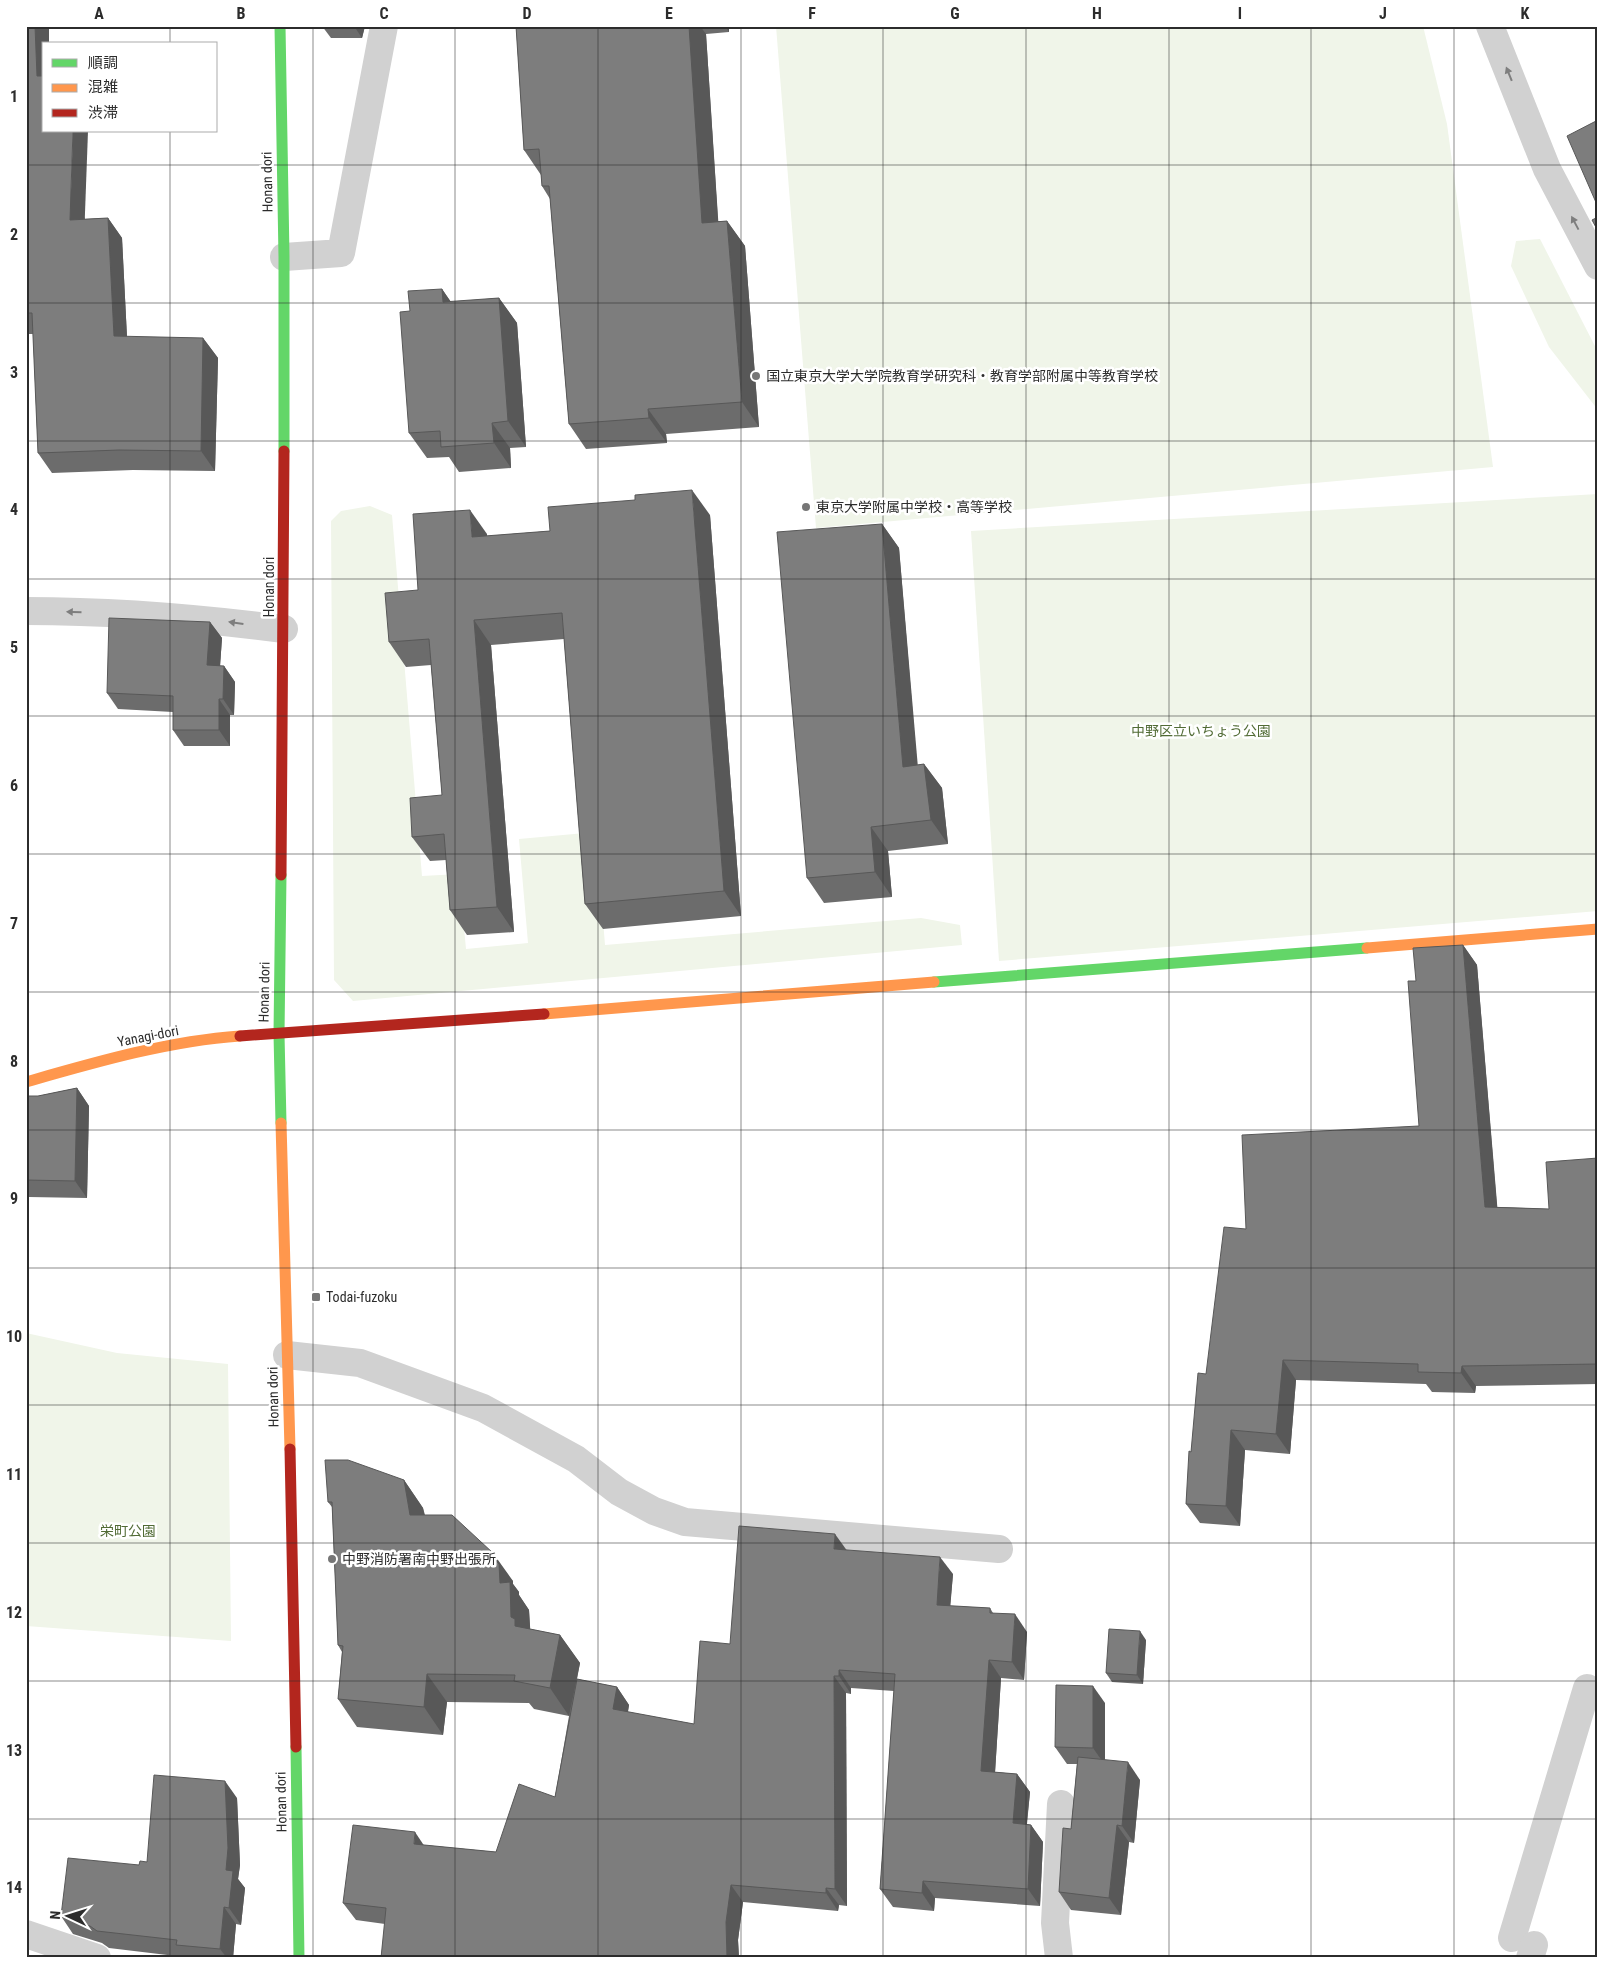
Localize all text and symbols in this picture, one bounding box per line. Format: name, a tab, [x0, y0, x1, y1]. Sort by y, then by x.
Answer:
text: A	[94, 4, 104, 23]
text: B	[237, 4, 246, 23]
text: C	[379, 4, 389, 23]
text: D	[522, 4, 532, 23]
text: E	[665, 4, 673, 23]
text: F	[808, 4, 816, 23]
text: G	[950, 4, 960, 23]
text: H	[1092, 4, 1102, 23]
text: I	[1238, 4, 1242, 23]
text: J	[1379, 4, 1387, 23]
text: K	[1521, 4, 1530, 23]
legend	[42, 42, 218, 132]
text: 順調	[88, 54, 118, 72]
one-way arrow	[1505, 67, 1513, 81]
text: 混雑	[88, 78, 118, 96]
text: 1	[10, 87, 18, 106]
text: 渋滞	[88, 104, 118, 122]
street label: Honan dori	[258, 152, 276, 212]
one-way arrow	[1571, 215, 1579, 230]
text: 2	[10, 225, 18, 244]
text: 3	[10, 363, 18, 382]
place label: 国立東京大学大学院教育学研究科・教育学部附属中等教育学校	[766, 368, 1158, 384]
marker: 国立東京大学大学院教育学研究科・教育学部附属中等教育学校	[750, 370, 762, 382]
place label: 東京大学附属中学校・高等学校	[816, 499, 1012, 515]
text: 4	[10, 500, 18, 519]
marker: 東京大学附属中学校・高等学校	[800, 501, 812, 513]
street label: Honan dori	[261, 557, 277, 617]
one-way arrow	[65, 608, 81, 616]
one-way arrow	[227, 619, 243, 627]
text: 5	[10, 638, 18, 657]
park label: 中野区立いちょう公園	[1131, 723, 1271, 739]
text: 6	[10, 776, 18, 795]
text: 7	[10, 914, 18, 933]
street label: Honan dori	[255, 962, 273, 1022]
street label: Yanagi-dori	[116, 1022, 180, 1050]
text: 8	[10, 1052, 18, 1071]
text: 9	[10, 1189, 18, 1208]
place label: Todai-fuzoku	[326, 1289, 397, 1305]
marker: Todai-fuzoku	[310, 1291, 322, 1303]
text: 10	[6, 1327, 22, 1346]
street label: Honan dori	[264, 1367, 282, 1427]
text: 11	[6, 1465, 22, 1484]
park label: 栄町公園	[100, 1523, 156, 1539]
place label: 中野消防署南中野出張所	[342, 1551, 496, 1567]
marker: 中野消防署南中野出張所	[326, 1553, 338, 1565]
text: 12	[6, 1603, 22, 1622]
text: 13	[6, 1741, 22, 1760]
street label: Honan dori	[272, 1772, 290, 1832]
text: 14	[6, 1878, 22, 1897]
north arrow	[42, 1892, 92, 1942]
text: N	[47, 1910, 63, 1920]

